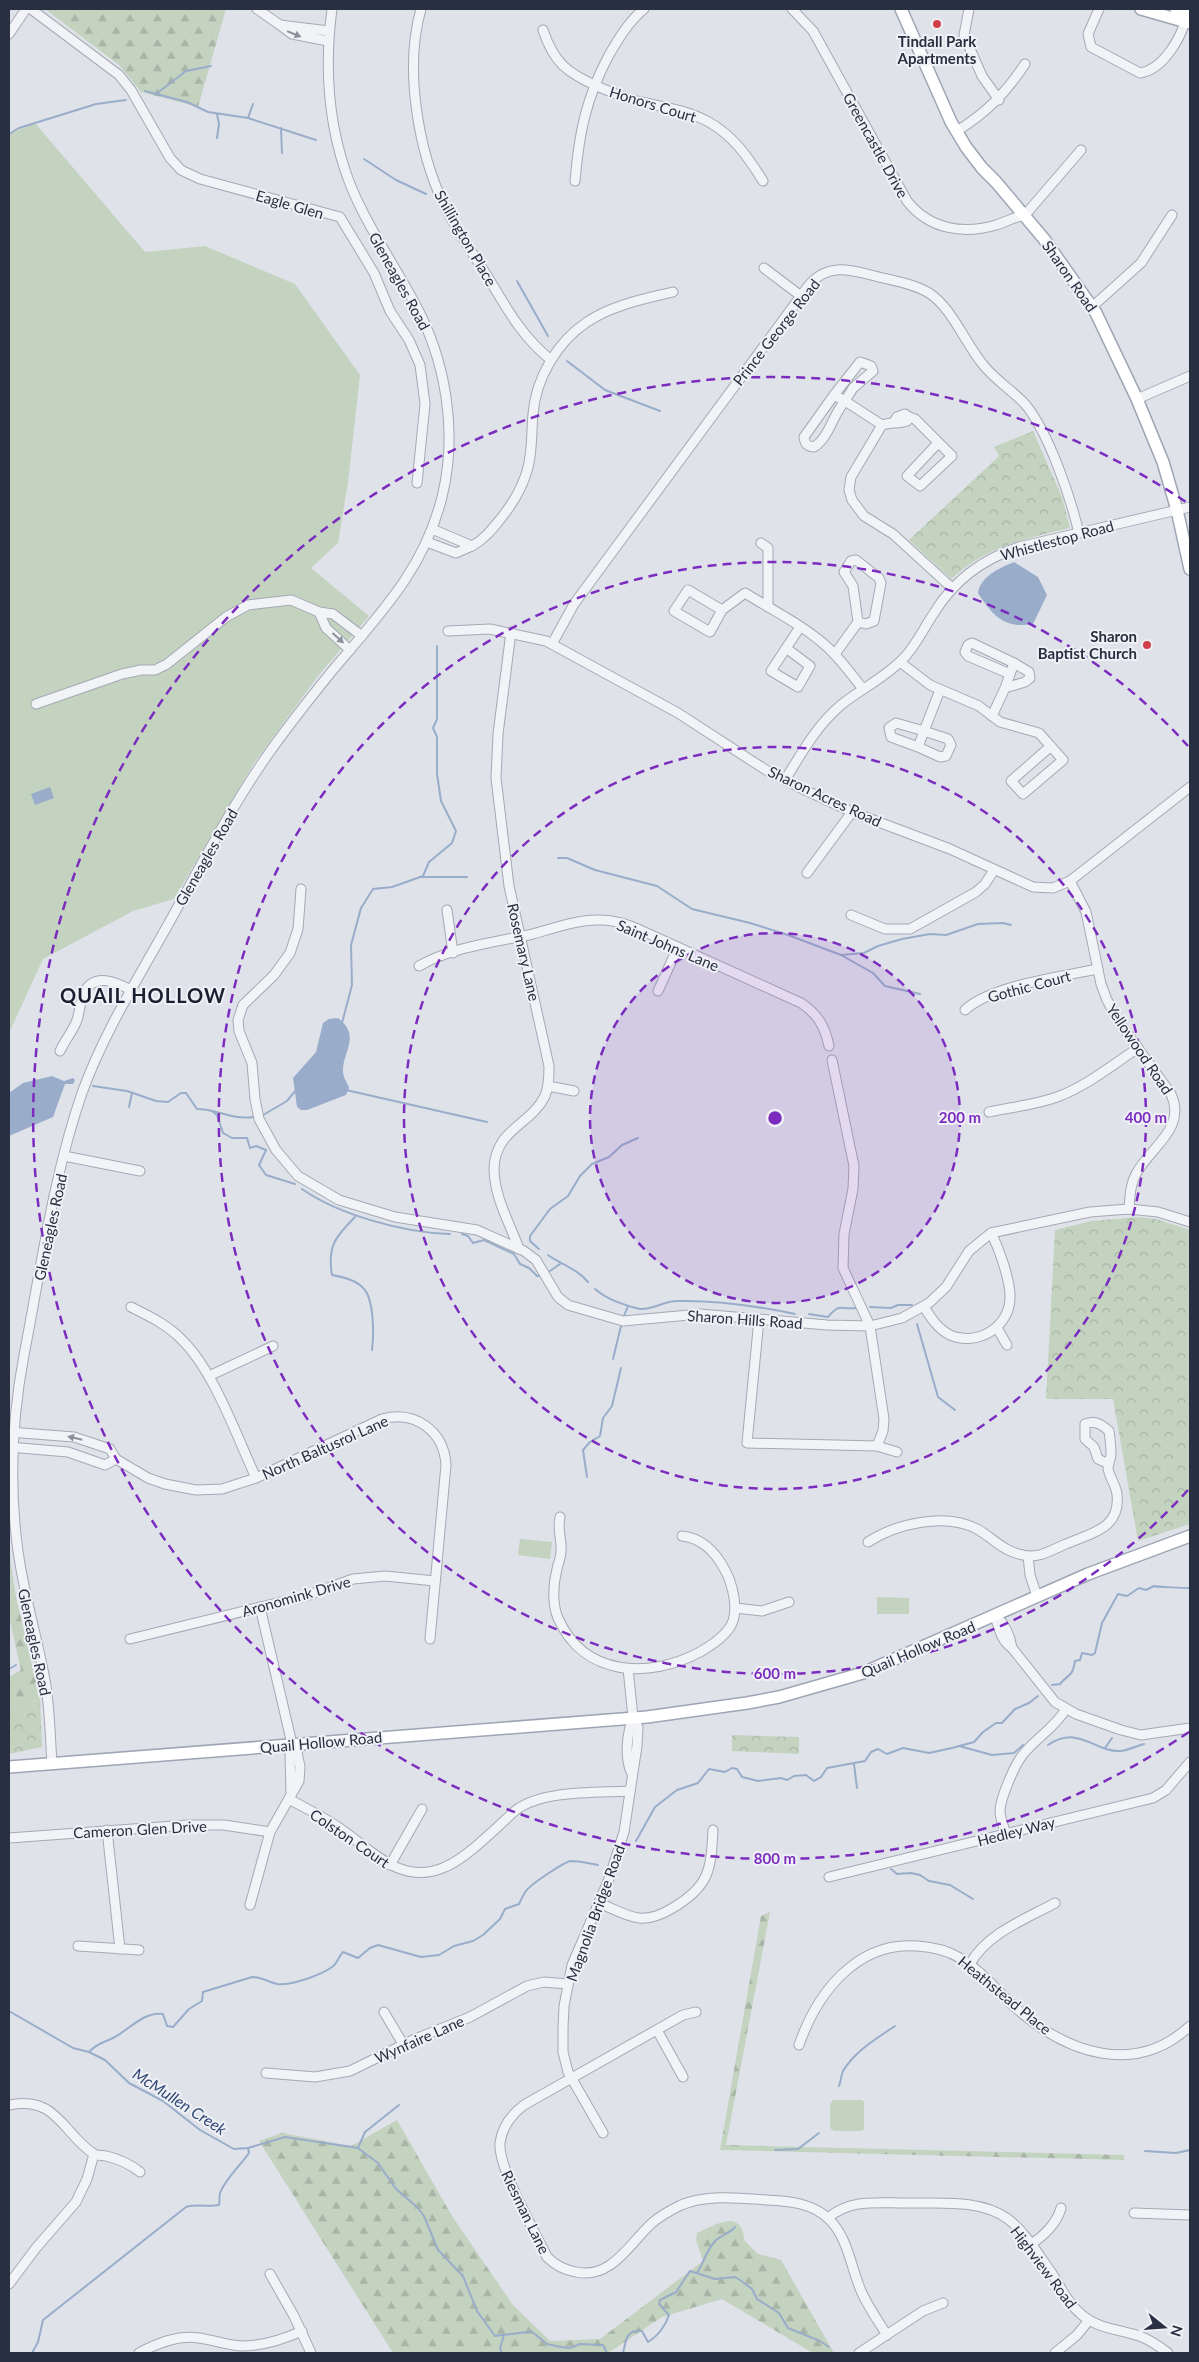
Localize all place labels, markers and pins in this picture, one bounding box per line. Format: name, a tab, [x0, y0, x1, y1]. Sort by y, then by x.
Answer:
marker: Tindall Park Apartments	[931, 18, 943, 30]
place label: Tindall Park Apartments	[897, 32, 977, 67]
place label: Sharon Baptist Church	[1038, 627, 1137, 662]
marker: Sharon Baptist Church	[1141, 639, 1153, 651]
centre of rings	[766, 1109, 784, 1127]

